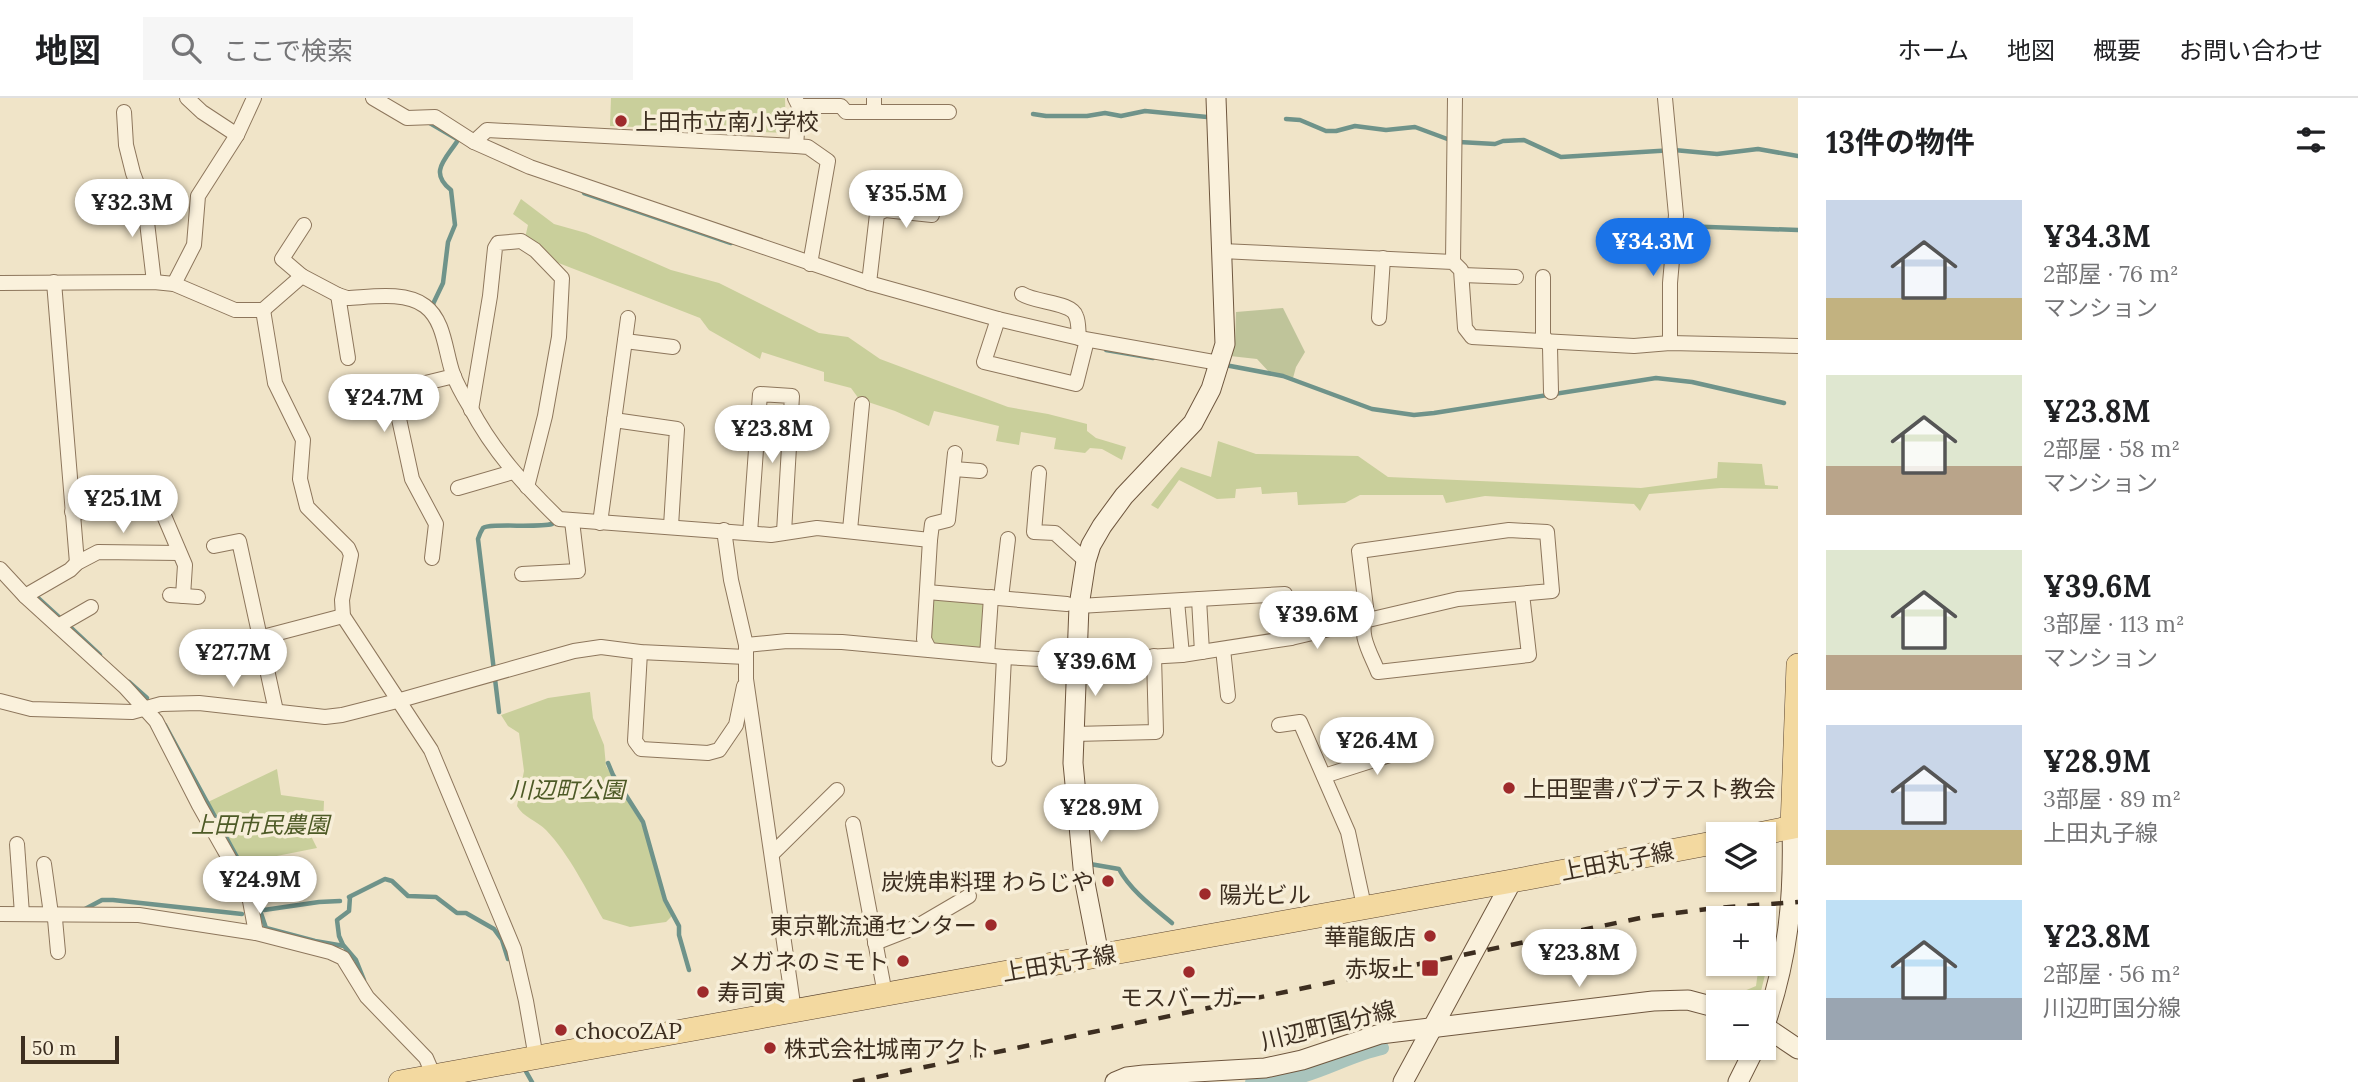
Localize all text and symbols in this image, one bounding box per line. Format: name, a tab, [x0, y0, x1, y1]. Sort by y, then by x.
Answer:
search box	[143, 17, 633, 80]
text: 地図	[35, 29, 101, 71]
icon: search	[167, 29, 205, 67]
text: ここで検索	[223, 34, 353, 67]
text: ホーム	[1898, 35, 1969, 66]
text: 地図	[2007, 35, 2055, 66]
text: 概要	[2093, 35, 2141, 66]
text: お問い合わせ	[2179, 35, 2323, 66]
place label: 上田市立南小学校	[635, 107, 819, 136]
marker: 上田市立南小学校	[613, 113, 629, 129]
icon: filters	[2292, 121, 2330, 159]
text: 13件の物件	[1826, 123, 1975, 161]
pin: ¥35.5M	[849, 170, 963, 230]
text: ¥35.5M	[865, 178, 947, 207]
pin: ¥32.3M	[75, 180, 189, 239]
text: ¥32.3M	[91, 187, 173, 216]
text: ¥34.3M	[2043, 217, 2151, 255]
pin: ¥34.3M	[1596, 218, 1710, 278]
text: ¥34.3M	[1612, 226, 1694, 255]
icon: home	[1882, 228, 1966, 312]
text: 2部屋 · 76 m²	[2043, 259, 2179, 288]
text: マンション	[2043, 293, 2158, 322]
pin: ¥24.7M	[327, 374, 441, 434]
text: ¥24.7M	[344, 382, 424, 411]
text: ¥23.8M	[2043, 392, 2151, 430]
icon: home	[1882, 403, 1966, 487]
pin: ¥23.8M	[715, 406, 829, 465]
text: ¥23.8M	[731, 413, 813, 442]
text: 2部屋 · 58 m²	[2043, 434, 2180, 463]
text: マンション	[2043, 468, 2158, 497]
pin: ¥25.1M	[66, 476, 180, 535]
text: ¥25.1M	[84, 483, 162, 512]
text: ¥39.6M	[2043, 567, 2152, 605]
icon: home	[1882, 578, 1966, 662]
pin: ¥39.6M	[1260, 592, 1374, 651]
text: ¥39.6M	[1275, 599, 1359, 628]
text: 3部屋 · 113 m²	[2043, 609, 2185, 638]
pin: ¥27.7M	[176, 630, 290, 689]
text: ¥27.7M	[195, 637, 271, 666]
pin: ¥39.6M	[1038, 638, 1152, 698]
text: マンション	[2043, 643, 2158, 672]
text: ¥39.6M	[1053, 646, 1137, 675]
pin: ¥26.4M	[1320, 718, 1434, 777]
text: ¥26.4M	[1336, 725, 1418, 754]
text: ¥28.9M	[2043, 742, 2151, 780]
icon: home	[1882, 753, 1966, 837]
place label: 上田聖書パブテスト教会	[1523, 774, 1776, 803]
park label: 川辺町公園	[510, 775, 628, 804]
marker: 上田聖書パブテスト教会	[1501, 780, 1517, 796]
pin: ¥28.9M	[1044, 784, 1158, 844]
text: 3部屋 · 89 m²	[2043, 784, 2181, 813]
text: ¥28.9M	[1060, 792, 1142, 821]
park label: 上田市民農園	[191, 810, 332, 839]
text: 上田丸子線	[2043, 818, 2158, 847]
map controls	[1706, 822, 1776, 1060]
button: layers	[1706, 822, 1776, 892]
street label: 上田丸子線	[1558, 836, 1676, 886]
pin: ¥24.9M	[203, 856, 317, 916]
text: ¥24.9M	[219, 864, 301, 893]
place label: 炭焼串料理 わらじや	[881, 867, 1094, 896]
marker: 炭焼串料理 わらじや	[1100, 873, 1116, 889]
place label: 陽光ビル	[1219, 880, 1311, 909]
marker: 陽光ビル	[1197, 886, 1213, 902]
button: +	[1706, 906, 1776, 976]
place label: 東京靴流通センター	[770, 911, 977, 940]
marker: 東京靴流通センター	[983, 917, 999, 933]
text: ¥23.8M	[2043, 917, 2151, 955]
place label: 華龍飯店	[1324, 922, 1416, 951]
marker: 華龍飯店	[1422, 928, 1438, 944]
icon: home	[1882, 928, 1966, 1012]
pin: ¥23.8M	[1522, 930, 1636, 989]
text: ¥23.8M	[1538, 937, 1620, 966]
street label: 上田丸子線	[1000, 939, 1118, 987]
place label: メガネのミモト	[728, 947, 889, 976]
marker: メガネのミモト	[895, 953, 911, 969]
place label: 赤坂上	[1345, 954, 1414, 983]
marker: 赤坂上	[1420, 958, 1440, 978]
text: 2部屋 · 56 m²	[2043, 959, 2181, 988]
marker: モスバーガー	[1181, 964, 1197, 980]
place label: 寿司寅	[717, 978, 786, 1007]
place label: モスバーガー	[1120, 983, 1258, 1012]
marker: 寿司寅	[695, 984, 711, 1000]
button: −	[1706, 990, 1776, 1060]
text: 川辺町国分線	[2043, 993, 2181, 1022]
street label: 川辺町国分線	[1258, 994, 1398, 1056]
place label: chocoZAP	[575, 1016, 682, 1045]
marker: chocoZAP	[553, 1022, 569, 1038]
scale bar	[21, 1033, 119, 1065]
place label: 株式会社城南アクト	[784, 1034, 990, 1063]
text: 50 m	[32, 1036, 76, 1060]
marker: 株式会社城南アクト	[762, 1040, 778, 1056]

